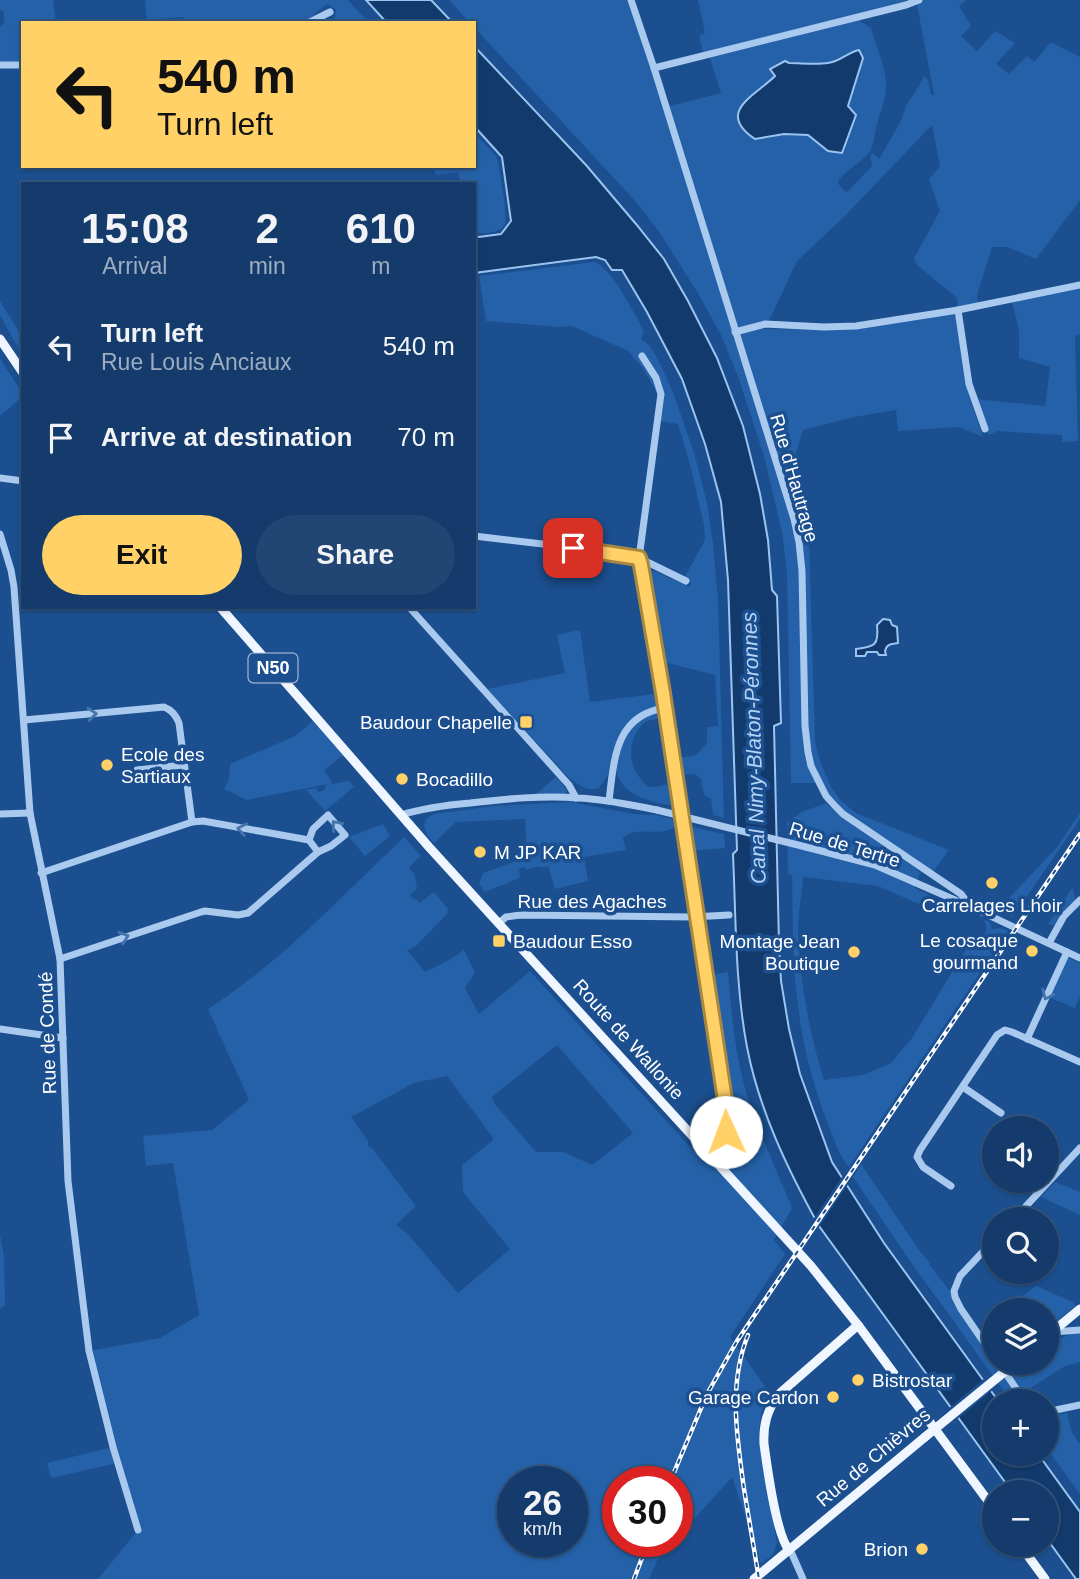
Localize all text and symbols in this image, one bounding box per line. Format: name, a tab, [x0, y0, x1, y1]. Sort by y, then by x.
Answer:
icon: left	[42, 49, 133, 140]
text: 540 m	[157, 49, 296, 103]
text: Turn left	[157, 106, 273, 142]
text: 15:08	[81, 205, 189, 252]
text: 2	[255, 205, 279, 252]
text: 610	[346, 205, 416, 252]
text: Arrival	[102, 253, 167, 279]
text: min	[249, 253, 286, 279]
text: m	[371, 253, 390, 279]
text: Turn left	[101, 318, 203, 348]
icon: left	[42, 328, 80, 366]
text: 540 m	[383, 331, 455, 361]
text: Rue Louis Anciaux	[101, 349, 292, 375]
street label: Rue d'Hautrage	[766, 412, 823, 545]
icon: arrive	[42, 419, 80, 457]
text: Arrive at destination	[101, 422, 352, 452]
text: 70 m	[397, 422, 455, 452]
button: Exit	[42, 515, 242, 595]
button: Share	[256, 515, 455, 595]
pin	[543, 518, 603, 578]
icon: arrive	[554, 529, 592, 567]
water label: Canal Nimy-Blaton-Péronnes	[737, 611, 770, 884]
road number: N50	[248, 654, 298, 682]
one-way arrow	[86, 707, 97, 722]
place label: Baudour Chapelle	[360, 712, 512, 733]
marker: Baudour Chapelle	[518, 714, 534, 730]
place label: Ecole des Sartiaux	[121, 744, 204, 787]
marker: Ecole des Sartiaux	[99, 757, 115, 773]
place label: Bocadillo	[416, 769, 493, 790]
marker: Bocadillo	[394, 771, 410, 787]
street label: Rue de Tertre	[787, 818, 903, 871]
one-way arrow	[332, 820, 344, 833]
one-way arrow	[236, 822, 248, 837]
place label: M JP KAR	[494, 842, 581, 863]
marker: M JP KAR	[472, 844, 488, 860]
marker: Carrelages Lhoir	[984, 875, 1000, 891]
street label: Rue des Agaches	[518, 891, 666, 912]
place label: Carrelages Lhoir	[922, 895, 1063, 916]
place label: Le cosaque gourmand	[920, 930, 1018, 973]
one-way arrow	[118, 931, 130, 945]
place label: Baudour Esso	[513, 931, 632, 952]
place label: Montage Jean Boutique	[720, 931, 840, 974]
marker: Baudour Esso	[491, 933, 507, 949]
marker: Le cosaque gourmand	[1024, 943, 1040, 959]
marker: Montage Jean Boutique	[846, 944, 862, 960]
street label: Rue de Condé	[35, 971, 60, 1095]
street label: Route de Wallonie	[569, 975, 688, 1104]
one-way arrow	[1041, 988, 1055, 1000]
position arrow	[689, 1095, 763, 1169]
map controls	[982, 1116, 1059, 1557]
button: sound	[982, 1116, 1059, 1193]
button: search	[982, 1207, 1059, 1284]
button: layers	[982, 1298, 1059, 1375]
place label: Bistrostar	[872, 1370, 953, 1391]
marker: Bistrostar	[850, 1372, 866, 1388]
place label: Garage Cardon	[688, 1387, 819, 1408]
marker: Garage Cardon	[825, 1389, 841, 1405]
button: +	[982, 1389, 1059, 1466]
street label: Rue de Chièvres	[812, 1404, 934, 1511]
speed limit sign: 30	[602, 1466, 693, 1557]
button: −	[982, 1480, 1059, 1557]
text: 26	[523, 1483, 562, 1522]
text: km/h	[523, 1519, 562, 1539]
place label: Brion	[864, 1539, 908, 1560]
marker: Brion	[914, 1541, 930, 1557]

